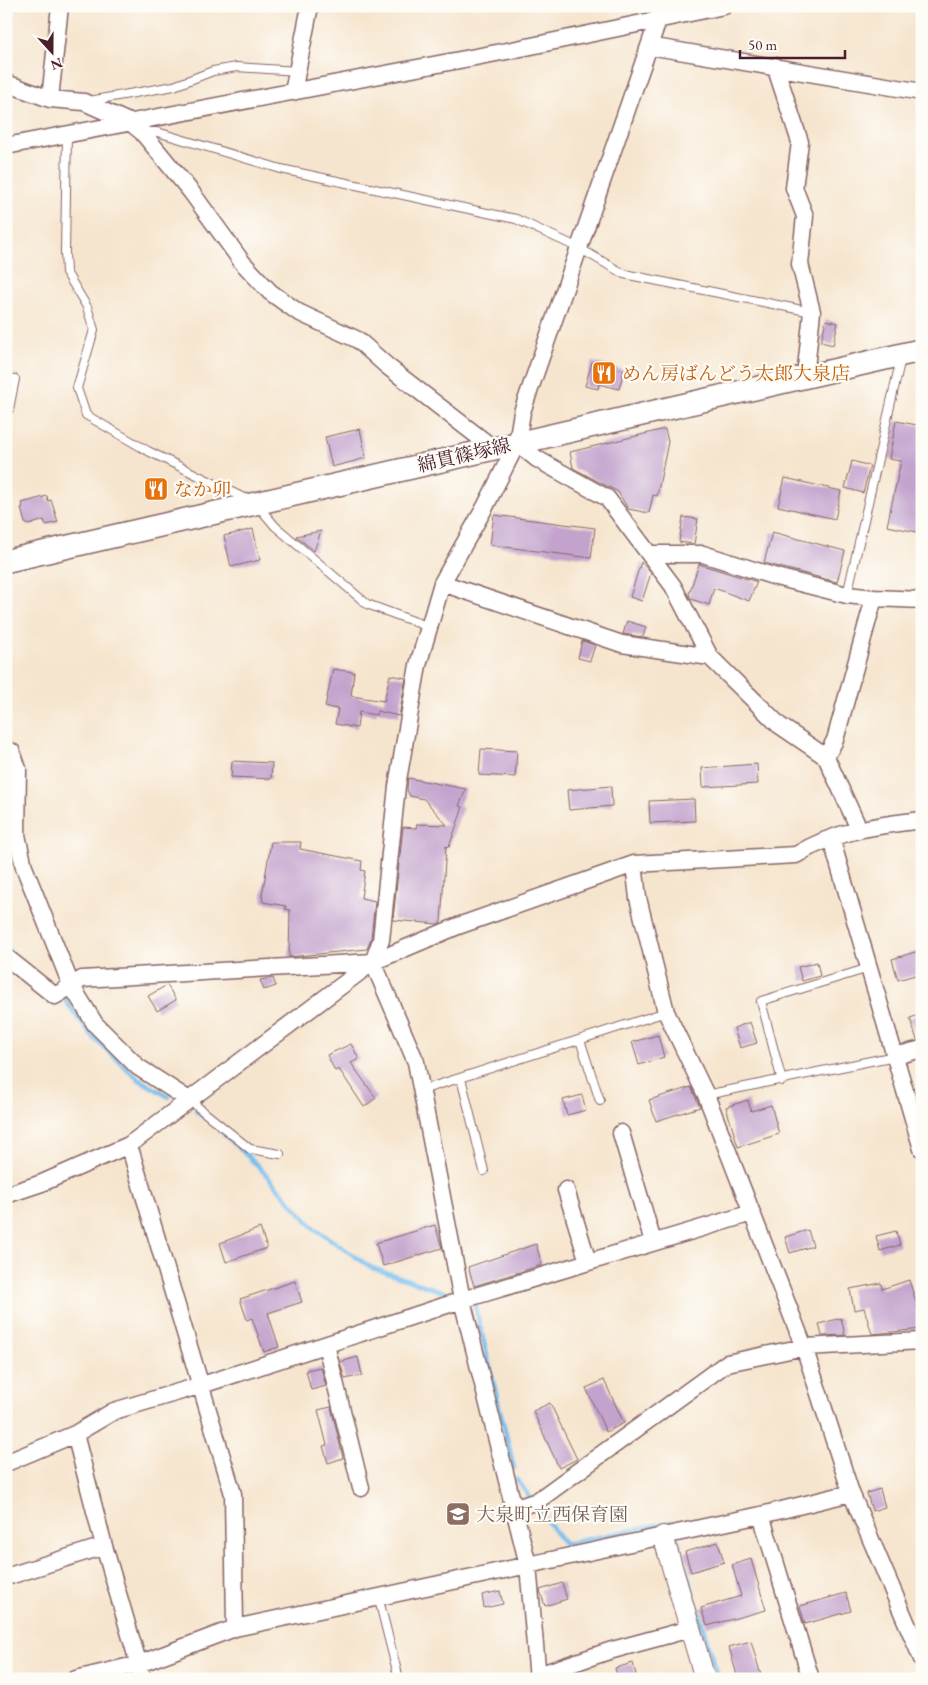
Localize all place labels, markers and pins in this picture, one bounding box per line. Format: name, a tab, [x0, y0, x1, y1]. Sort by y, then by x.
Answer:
restaurant icon: めん房ばんどう太郎大泉店	[591, 360, 617, 386]
place label: めん房ばんどう太郎大泉店	[622, 361, 850, 386]
restaurant icon: なか卯	[143, 476, 169, 502]
place label: なか卯	[174, 477, 231, 502]
school or university icon: 大泉町立西保育園	[445, 1501, 471, 1527]
place label: 大泉町立西保育園	[476, 1502, 628, 1527]

